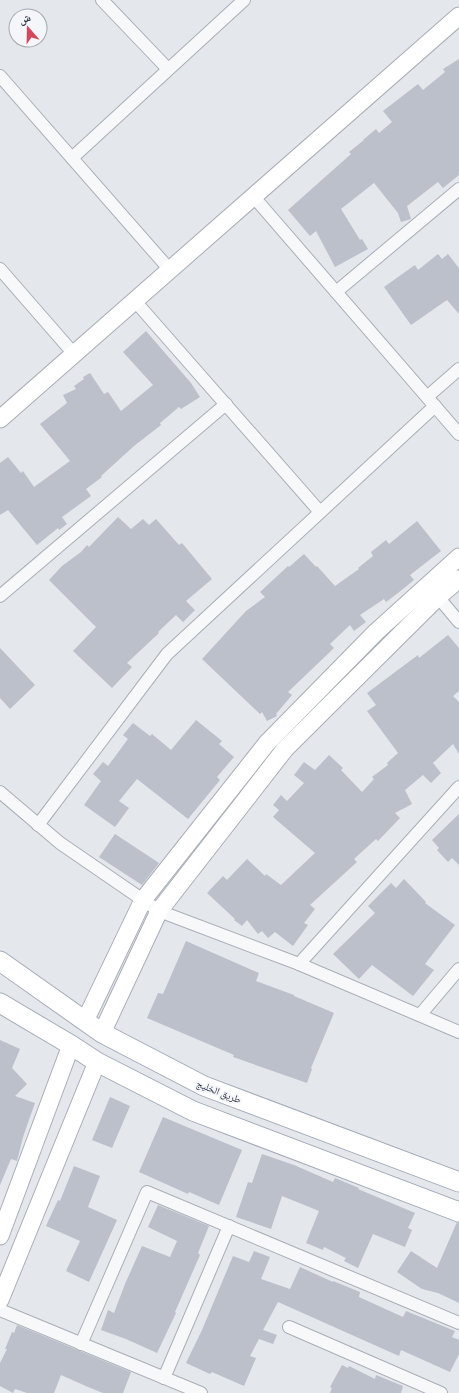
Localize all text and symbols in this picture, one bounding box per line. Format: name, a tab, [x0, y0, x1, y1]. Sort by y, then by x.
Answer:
north arrow	[8, 8, 48, 48]
text: ش	[17, 10, 33, 28]
street label: طريق الخليج	[195, 1077, 243, 1106]

